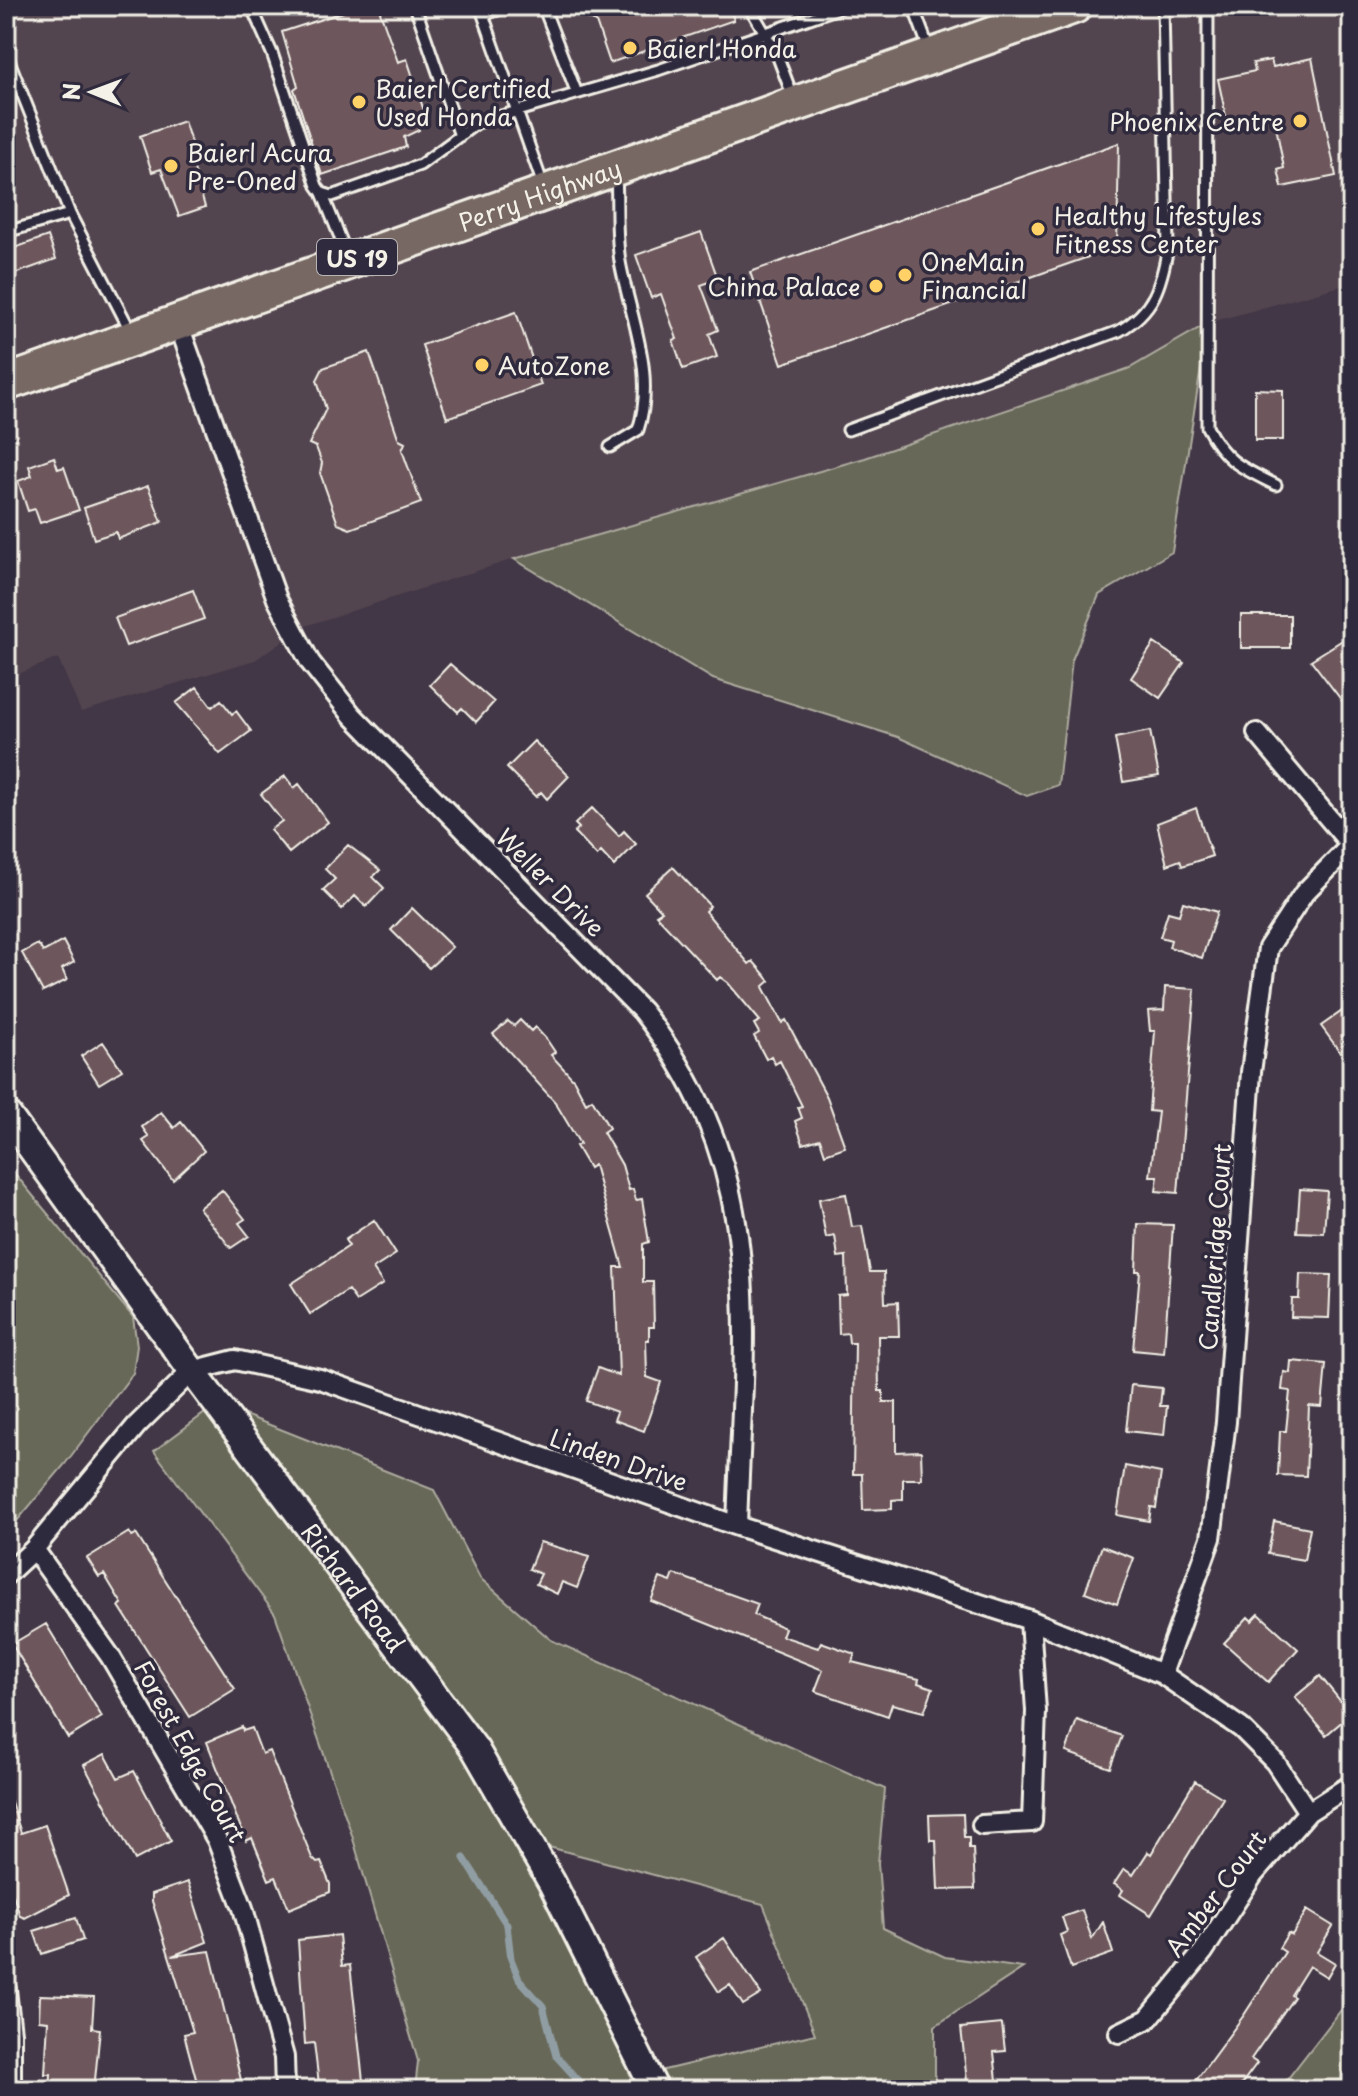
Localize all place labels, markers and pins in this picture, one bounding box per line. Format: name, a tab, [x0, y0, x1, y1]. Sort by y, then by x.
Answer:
place label: Baierl Honda	[646, 30, 797, 66]
marker: Baierl Honda	[621, 39, 639, 57]
place label: Baierl Certified Used Honda	[375, 70, 551, 134]
marker: Baierl Certified Used Honda	[350, 93, 368, 111]
place label: Phoenix Centre	[1109, 103, 1284, 139]
marker: Phoenix Centre	[1291, 112, 1309, 130]
place label: Baierl Acura Pre-Oned	[187, 134, 333, 198]
marker: Baierl Acura Pre-Oned	[162, 157, 180, 175]
place label: Healthy Lifestyles Fitness Center	[1054, 197, 1262, 261]
marker: Healthy Lifestyles Fitness Center	[1029, 220, 1047, 238]
place label: OneMain Financial	[921, 243, 1027, 307]
marker: OneMain Financial	[896, 266, 914, 284]
place label: China Palace	[708, 268, 860, 304]
marker: China Palace	[867, 277, 885, 295]
place label: AutoZone	[498, 347, 611, 383]
marker: AutoZone	[473, 356, 491, 374]

